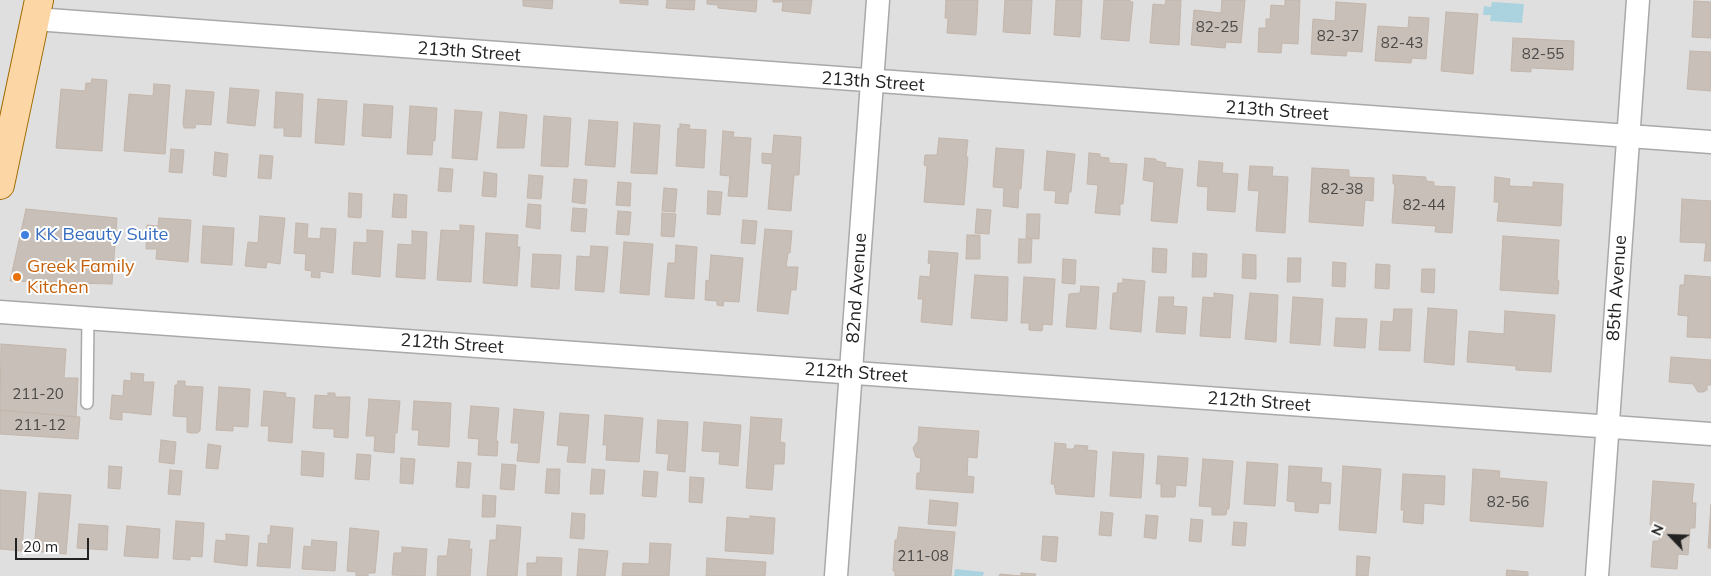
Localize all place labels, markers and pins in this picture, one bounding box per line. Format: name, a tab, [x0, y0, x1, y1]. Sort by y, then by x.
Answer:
place label: KK Beauty Suite	[35, 224, 168, 246]
marker: KK Beauty Suite	[19, 229, 31, 241]
place label: Greek Family Kitchen	[27, 256, 135, 298]
marker: Greek Family Kitchen	[11, 271, 23, 283]

